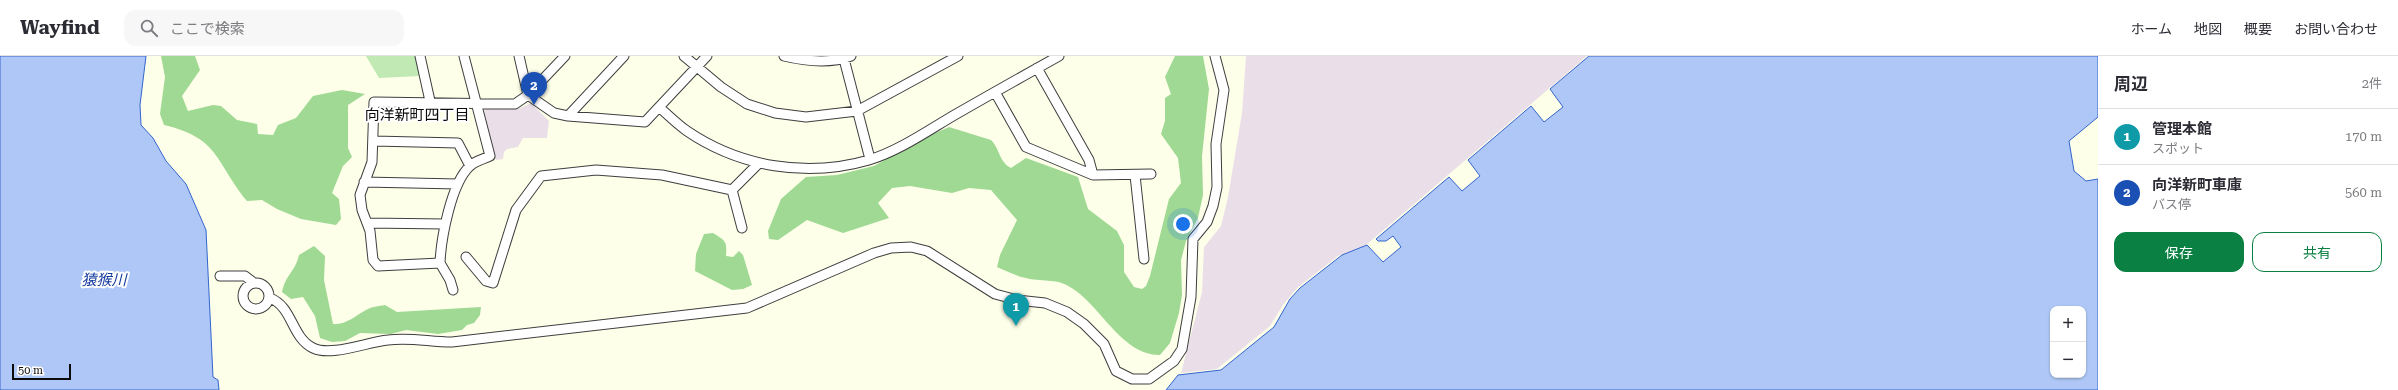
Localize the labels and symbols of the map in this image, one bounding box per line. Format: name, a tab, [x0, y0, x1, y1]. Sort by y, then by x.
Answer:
pin: 2	[521, 72, 547, 105]
district label: 向洋新町四丁目	[364, 106, 470, 124]
your location	[1173, 214, 1193, 234]
water label: 猿猴川	[81, 271, 128, 289]
pin: 1	[1003, 293, 1029, 326]
scale bar	[12, 362, 71, 381]

